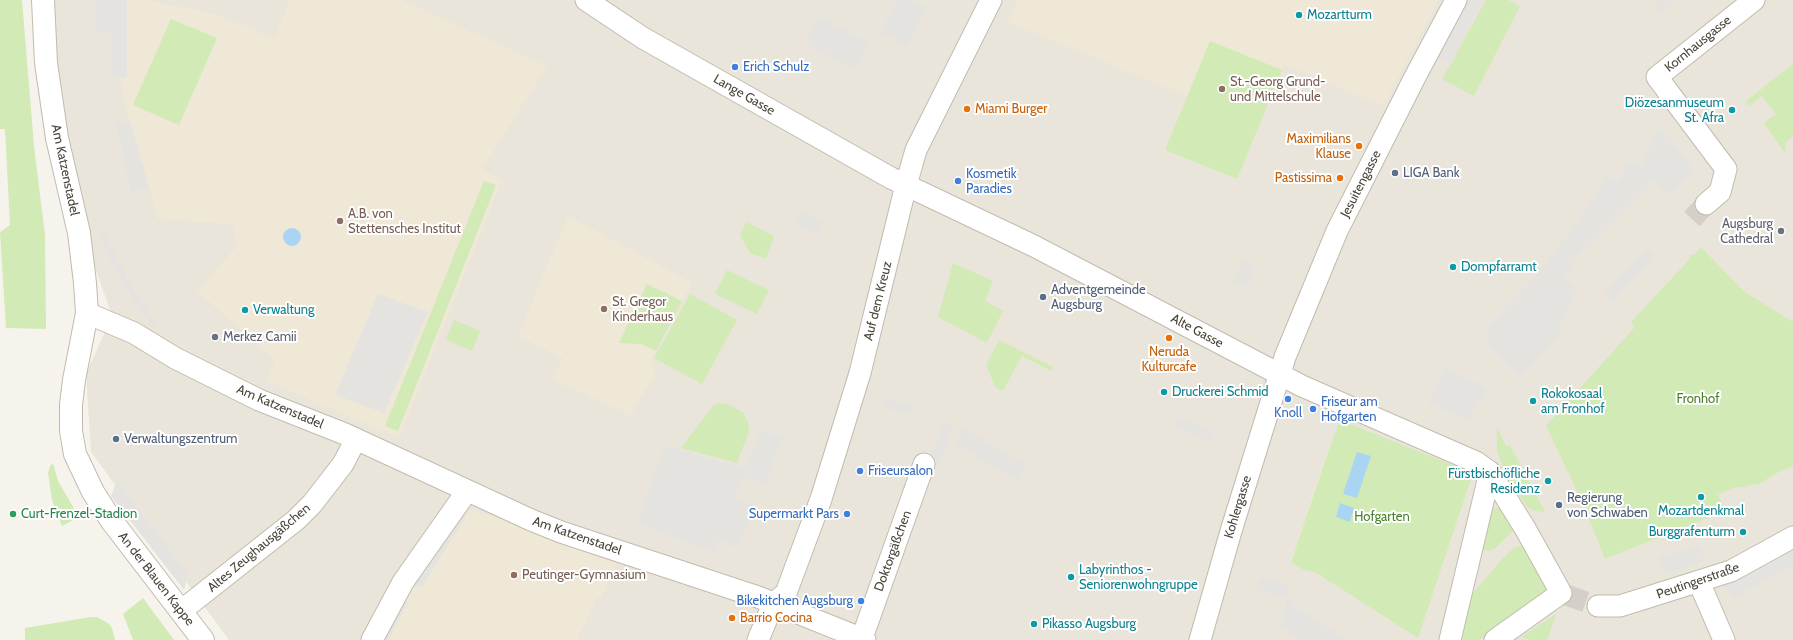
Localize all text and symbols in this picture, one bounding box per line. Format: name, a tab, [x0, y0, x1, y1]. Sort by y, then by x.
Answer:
place label: Mozartturm	[1307, 7, 1372, 23]
marker: Mozartturm	[1294, 10, 1304, 20]
street label: Kornhausgasse	[1662, 12, 1734, 76]
place label: Erich Schulz	[743, 59, 809, 75]
marker: Erich Schulz	[730, 62, 740, 72]
street label: Lange Gasse	[710, 71, 778, 119]
place label: St.-Georg Grund- und Mittelschule	[1230, 74, 1325, 105]
marker: St.-Georg Grund- und Mittelschule	[1217, 84, 1227, 94]
place label: Diözesanmuseum St. Afra	[1625, 95, 1724, 126]
place label: Miami Burger	[975, 101, 1047, 117]
marker: Miami Burger	[962, 104, 972, 114]
marker: Diözesanmuseum St. Afra	[1727, 105, 1737, 115]
street label: Am Katzenstadel	[48, 123, 82, 217]
place label: Maximilians Klause	[1286, 131, 1351, 162]
marker: Maximilians Klause	[1354, 141, 1364, 151]
street label: Jesuitengasse	[1337, 148, 1385, 220]
place label: LIGA Bank	[1403, 165, 1460, 181]
place label: Kosmetik Paradies	[966, 166, 1016, 197]
marker: LIGA Bank	[1390, 168, 1400, 178]
place label: Pastissima	[1275, 170, 1332, 186]
marker: Pastissima	[1335, 173, 1345, 183]
marker: Kosmetik Paradies	[953, 176, 963, 186]
place label: A.B. von Stettensches Institut	[348, 206, 461, 237]
marker: A.B. von Stettensches Institut	[335, 216, 345, 226]
place label: Augsburg Cathedral	[1720, 216, 1773, 247]
marker: Augsburg Cathedral	[1776, 226, 1786, 236]
place label: Dompfarramt	[1461, 259, 1537, 275]
street label: Auf dem Kreuz	[861, 260, 895, 342]
marker: Dompfarramt	[1448, 262, 1458, 272]
place label: Adventgemeinde Augsburg	[1051, 282, 1146, 313]
marker: Adventgemeinde Augsburg	[1038, 292, 1048, 302]
place label: St. Gregor Kinderhaus	[612, 294, 673, 325]
place label: Verwaltung	[253, 302, 314, 318]
marker: St. Gregor Kinderhaus	[599, 304, 609, 314]
marker: Verwaltung	[240, 305, 250, 315]
street label: Alte Gasse	[1168, 311, 1226, 351]
place label: Merkez Camii	[223, 329, 297, 345]
marker: Merkez Camii	[210, 332, 220, 342]
marker: Neruda Kulturcafe	[1164, 333, 1174, 343]
place label: Neruda Kulturcafe	[1142, 344, 1196, 375]
street label: Am Katzenstadel	[234, 382, 326, 432]
place label: Druckerei Schmid	[1172, 384, 1269, 400]
place label: Rokokosaal am Fronhof	[1541, 386, 1605, 417]
marker: Druckerei Schmid	[1159, 387, 1169, 397]
park label: Fronhof	[1676, 391, 1720, 407]
marker: Knoll	[1283, 394, 1293, 404]
place label: Friseur am Hofgarten	[1321, 394, 1378, 425]
marker: Rokokosaal am Fronhof	[1528, 396, 1538, 406]
marker: Friseur am Hofgarten	[1308, 404, 1318, 414]
place label: Knoll	[1274, 405, 1302, 421]
place label: Verwaltungszentrum	[124, 431, 237, 447]
marker: Verwaltungszentrum	[111, 434, 121, 444]
place label: Friseursalon	[868, 463, 933, 479]
marker: Friseursalon	[855, 466, 865, 476]
place label: Fürstbischöfliche Residenz	[1448, 466, 1540, 497]
street label: Kohlergasse	[1221, 474, 1255, 540]
marker: Fürstbischöfliche Residenz	[1543, 476, 1553, 486]
place label: Regierung von Schwaben	[1567, 490, 1648, 521]
marker: Mozartdenkmal	[1696, 492, 1706, 502]
street label: Altes Zeughausgäßchen	[204, 500, 314, 596]
marker: Regierung von Schwaben	[1554, 500, 1564, 510]
place label: Mozartdenkmal	[1658, 503, 1744, 519]
place label: Curt-Frenzel-Stadion	[21, 506, 137, 522]
place label: Supermarkt Pars	[749, 506, 839, 522]
street label: Doktorgäßchen	[871, 508, 915, 594]
marker: Curt-Frenzel-Stadion	[8, 509, 18, 519]
marker: Supermarkt Pars	[842, 509, 852, 519]
park label: Hofgarten	[1354, 509, 1410, 525]
street label: Am Katzenstadel	[530, 513, 624, 559]
place label: Burggrafenturm	[1649, 524, 1735, 540]
marker: Burggrafenturm	[1738, 527, 1748, 537]
street label: An der Blauen Kappe	[115, 529, 197, 629]
street label: Peutingerstraße	[1655, 560, 1741, 602]
place label: Labyrinthos - Seniorenwohngruppe	[1079, 562, 1198, 593]
place label: Peutinger-Gymnasium	[522, 567, 646, 583]
marker: Peutinger-Gymnasium	[509, 570, 519, 580]
marker: Labyrinthos - Seniorenwohngruppe	[1066, 572, 1076, 582]
place label: Bikekitchen Augsburg	[737, 593, 853, 609]
marker: Bikekitchen Augsburg	[856, 596, 866, 606]
place label: Barrio Cocina	[740, 610, 812, 626]
marker: Barrio Cocina	[727, 613, 737, 623]
place label: Pikasso Augsburg	[1042, 616, 1136, 632]
marker: Pikasso Augsburg	[1029, 619, 1039, 629]

